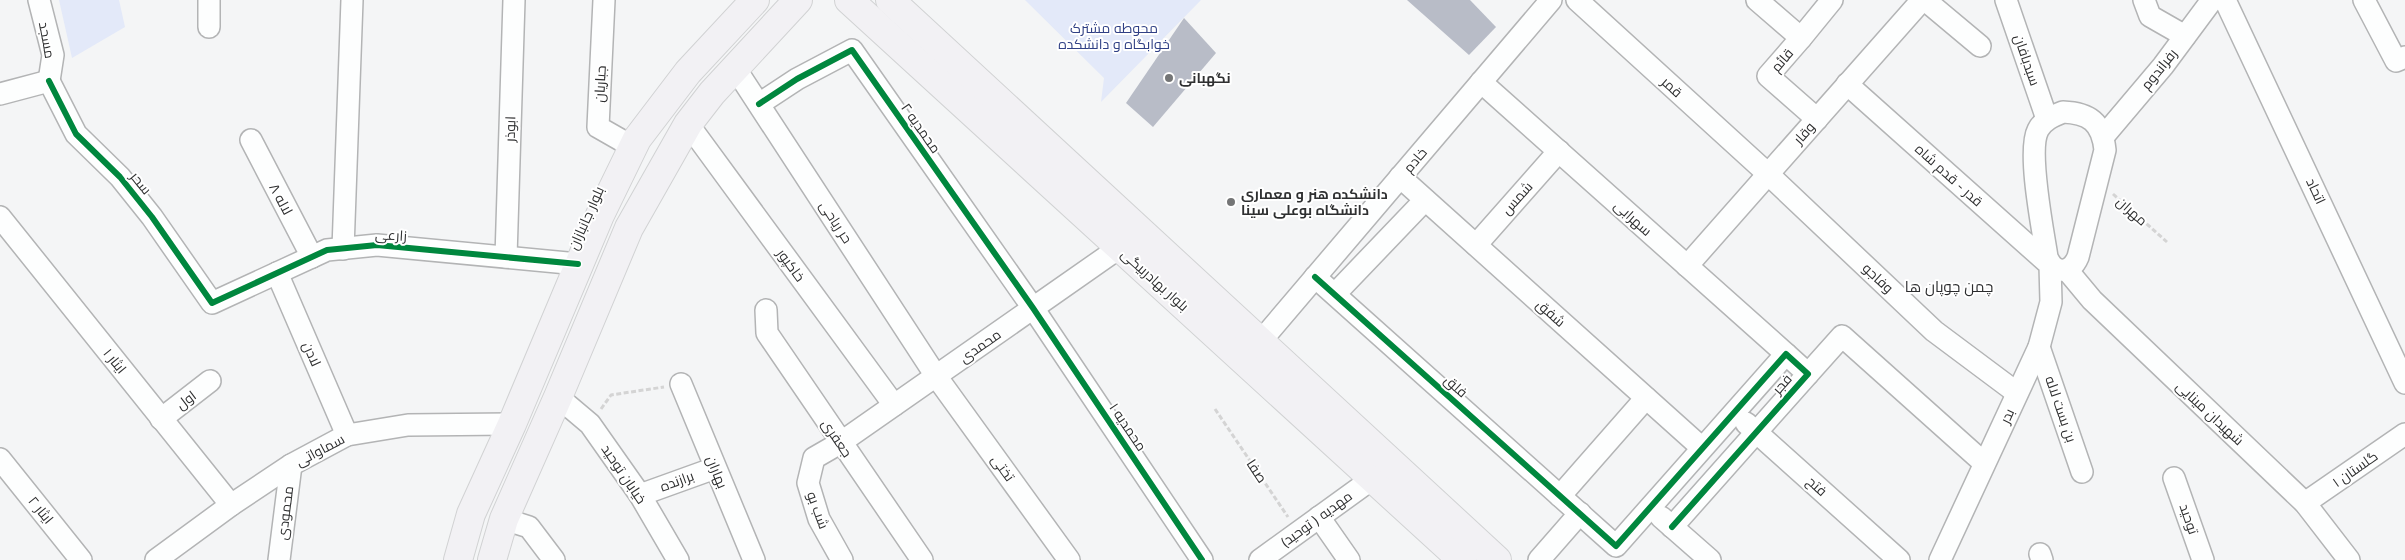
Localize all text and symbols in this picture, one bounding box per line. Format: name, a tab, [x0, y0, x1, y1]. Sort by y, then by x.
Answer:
park label: محوطه مشترک خوابگاه و دانشکده	[1058, 19, 1170, 54]
street label: مسجد	[34, 20, 59, 60]
street label: سبدبافان	[2009, 32, 2044, 88]
street label: قائم	[1767, 44, 1798, 76]
street label: رفراندوم	[2137, 45, 2182, 94]
street label: جباریان	[590, 65, 611, 103]
place label: نگهبانی	[1179, 69, 1231, 88]
marker: نگهبانی	[1163, 72, 1175, 84]
street label: قمر	[1656, 72, 1686, 102]
street label: محمدیه ۲	[896, 99, 945, 157]
street label: ابوذر	[501, 116, 520, 143]
street label: وقار	[1789, 118, 1819, 149]
street label: قدر - قدم شاه	[1911, 140, 1987, 211]
street label: خادم	[1399, 144, 1431, 177]
street label: سحر	[125, 167, 156, 199]
street label: اتحاد	[2301, 175, 2330, 207]
street label: شمس	[1497, 178, 1537, 219]
street label: لاله ۸	[264, 180, 297, 218]
street label: بلوار جانبازان	[564, 183, 609, 253]
place label: دانشکده هنر و معماری دانشگاه بوعلی سینا	[1241, 185, 1388, 220]
street label: مهران	[2112, 192, 2151, 230]
marker: دانشکده هنر و معماری دانشگاه بوعلی سینا	[1225, 196, 1237, 208]
street label: سهرابی	[1610, 196, 1656, 240]
street label: حر ریاحی	[815, 197, 856, 247]
street label: زارعی	[375, 225, 407, 246]
street label: خاکپور	[772, 244, 809, 286]
street label: بلوار بهادربیگی	[1117, 245, 1193, 316]
street label: وفاجو	[1858, 259, 1897, 298]
district label: چمن چوپان ها	[1905, 277, 1993, 297]
street label: شفق	[1532, 295, 1569, 331]
street label: محمدی	[956, 325, 1005, 368]
street label: لادن	[298, 339, 325, 370]
street label: ایثار ۱	[99, 345, 131, 378]
street label: فجر	[1768, 370, 1797, 399]
street label: فلق	[1440, 371, 1471, 402]
street label: بن بست لاله	[2040, 373, 2081, 445]
street label: شهیدان مینایی	[2172, 377, 2248, 450]
street label: اول	[172, 387, 200, 414]
street label: محمدیه ۱	[1105, 400, 1151, 455]
street label: بدر	[1995, 405, 2019, 428]
street label: جعفری	[817, 415, 856, 461]
street label: سماواتی	[293, 430, 348, 471]
street label: خیابان توحید	[597, 441, 650, 508]
street label: گلستان ۱	[2329, 447, 2382, 492]
street label: تختی	[986, 451, 1019, 486]
street label: بهاران	[701, 453, 732, 491]
street label: صفا	[1242, 456, 1271, 487]
street label: برازنده	[658, 467, 697, 496]
street label: فتح	[1802, 472, 1831, 501]
street label: محمودی	[273, 485, 298, 541]
street label: مهدیه ( توحید)	[1276, 487, 1356, 552]
street label: شب بو	[802, 489, 833, 531]
street label: ایثار ۲	[24, 493, 58, 528]
street label: توحید	[2174, 501, 2203, 537]

